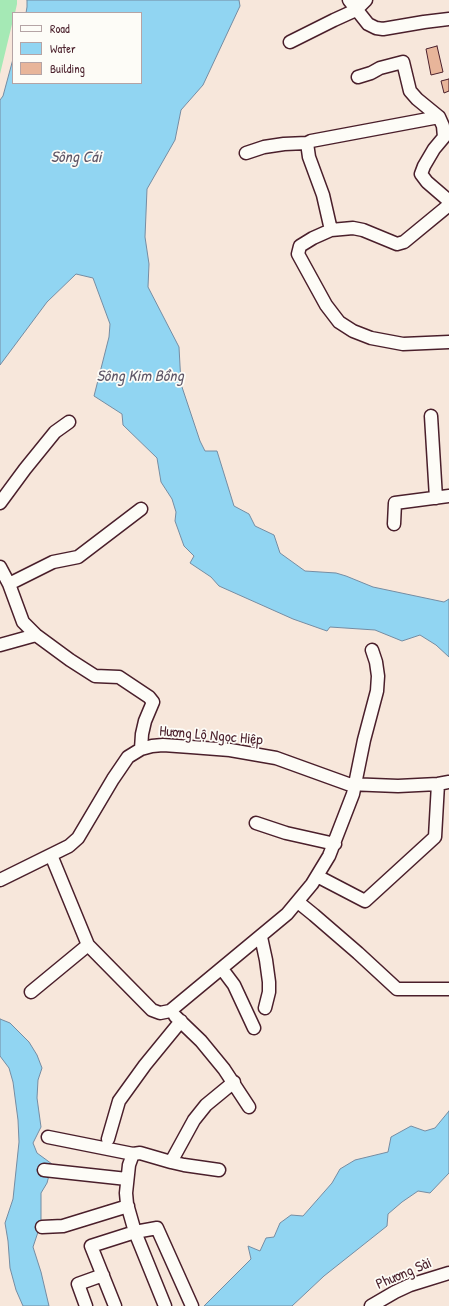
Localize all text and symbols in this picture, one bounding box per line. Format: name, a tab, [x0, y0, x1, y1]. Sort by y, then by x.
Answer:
legend	[12, 12, 142, 84]
text: Road	[50, 20, 70, 37]
text: Water	[50, 40, 76, 57]
text: Building	[50, 60, 85, 77]
water label: Sông Cái	[51, 148, 101, 168]
water label: Sông Kim Bồng	[96, 367, 184, 387]
street label: Hương Lộ Ngọc Hiệp	[159, 723, 263, 749]
street label: Phương Sài	[374, 1254, 434, 1294]

